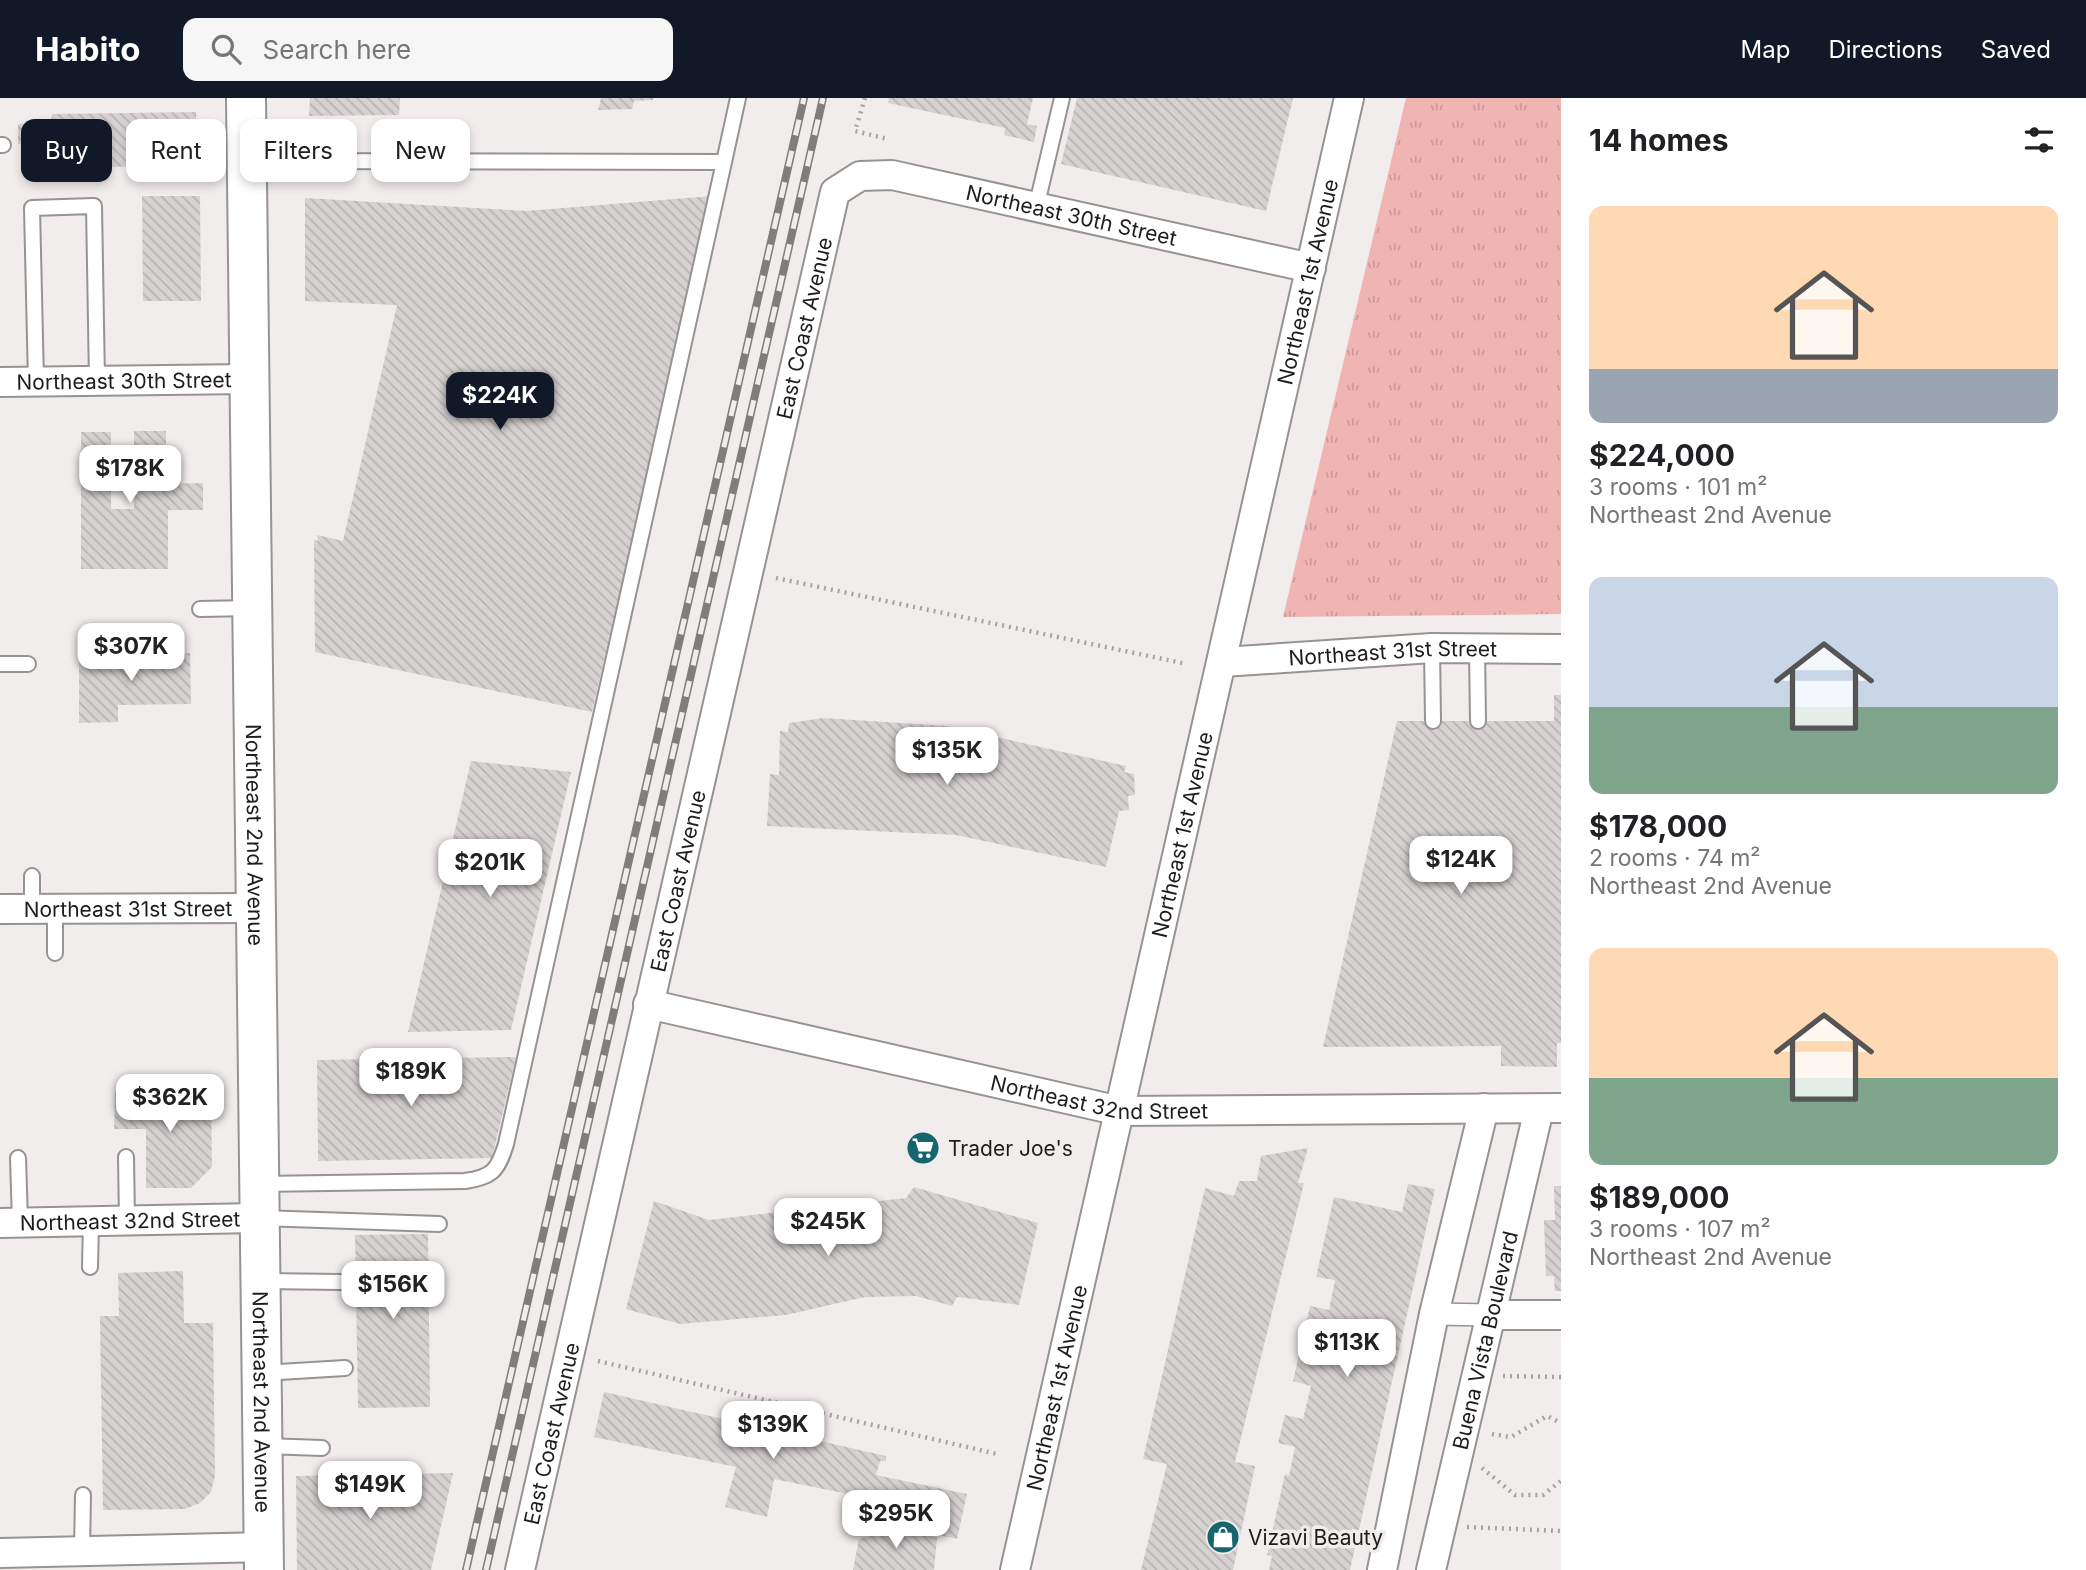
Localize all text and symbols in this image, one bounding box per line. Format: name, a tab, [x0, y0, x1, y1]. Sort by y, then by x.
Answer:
search box	[183, 18, 673, 81]
text: Habito	[35, 29, 141, 69]
icon: search	[207, 30, 245, 68]
text: Search here	[263, 34, 411, 65]
text: Map	[1741, 35, 1790, 64]
text: Directions	[1828, 35, 1943, 64]
text: Saved	[1981, 35, 2051, 64]
chip: Buy	[21, 119, 112, 182]
chip: Rent	[126, 119, 226, 182]
chip: Filters	[240, 119, 357, 182]
chip: New	[371, 119, 470, 182]
icon: filters	[2020, 121, 2058, 159]
text: 14 homes	[1589, 122, 1728, 158]
street label: Northeast 1st Avenue	[1272, 176, 1343, 387]
street label: Northeast 30th Street	[964, 179, 1179, 250]
street label: East Coast Avenue	[771, 235, 837, 421]
icon: home	[1761, 252, 1887, 378]
street label: Northeast 30th Street	[16, 367, 232, 394]
pin: $224K	[451, 372, 549, 432]
text: $224K	[462, 381, 538, 409]
text: $224,000	[1589, 437, 1735, 473]
pin: $178K	[81, 446, 179, 505]
text: $178K	[95, 454, 165, 482]
text: 3 rooms · 101 m²	[1589, 473, 1767, 501]
text: Northeast 2nd Avenue	[1589, 501, 1832, 529]
icon: home	[1761, 623, 1887, 749]
pin: $307K	[82, 624, 180, 683]
text: $307K	[94, 632, 168, 660]
street label: Northeast 31st Street	[1288, 635, 1497, 670]
street label: Northeast 2nd Avenue	[241, 724, 269, 946]
pin: $135K	[898, 728, 996, 787]
street label: Northeast 1st Avenue	[1146, 729, 1217, 940]
text: $135K	[911, 736, 983, 764]
street label: East Coast Avenue	[645, 787, 710, 974]
text: $178,000	[1589, 808, 1727, 844]
pin: $124K	[1412, 836, 1510, 896]
pin: $201K	[441, 840, 539, 899]
text: 2 rooms · 74 m²	[1589, 844, 1761, 872]
text: $124K	[1425, 845, 1497, 873]
text: $201K	[454, 848, 526, 876]
text: Northeast 2nd Avenue	[1589, 872, 1832, 900]
street label: Northeast 31st Street	[24, 896, 233, 921]
icon: home	[1761, 994, 1887, 1120]
pin: $189K	[362, 1048, 460, 1108]
text: $189K	[375, 1057, 447, 1085]
street label: Northeast 32nd Street	[988, 1070, 1208, 1124]
pin: $362K	[121, 1074, 219, 1134]
text: $362K	[132, 1083, 208, 1111]
supermarket icon: Trader Joe's	[904, 1129, 942, 1167]
place label: Trader Joe's	[948, 1136, 1073, 1161]
text: $189,000	[1589, 1179, 1730, 1215]
pin: $245K	[779, 1198, 877, 1258]
street label: Northeast 32nd Street	[20, 1206, 241, 1235]
text: $245K	[790, 1207, 866, 1235]
text: 3 rooms · 107 m²	[1589, 1215, 1771, 1243]
street label: Buena Vista Boulevard	[1447, 1229, 1522, 1452]
text: Northeast 2nd Avenue	[1589, 1243, 1832, 1271]
pin: $156K	[344, 1262, 442, 1321]
text: $156K	[357, 1270, 429, 1298]
street label: Northeast 1st Avenue	[1021, 1282, 1092, 1493]
street label: Northeast 2nd Avenue	[248, 1291, 276, 1513]
pin: $113K	[1298, 1320, 1396, 1379]
text: $113K	[1314, 1328, 1380, 1356]
street label: East Coast Avenue	[518, 1340, 584, 1527]
pin: $139K	[724, 1402, 822, 1461]
text: $139K	[737, 1410, 809, 1438]
pin: $149K	[321, 1462, 419, 1521]
text: $149K	[334, 1470, 406, 1498]
pin: $295K	[847, 1490, 945, 1550]
text: $295K	[858, 1499, 934, 1527]
shop icon: Vizavi Beauty	[1204, 1518, 1242, 1556]
place label: Vizavi Beauty	[1248, 1525, 1383, 1550]

